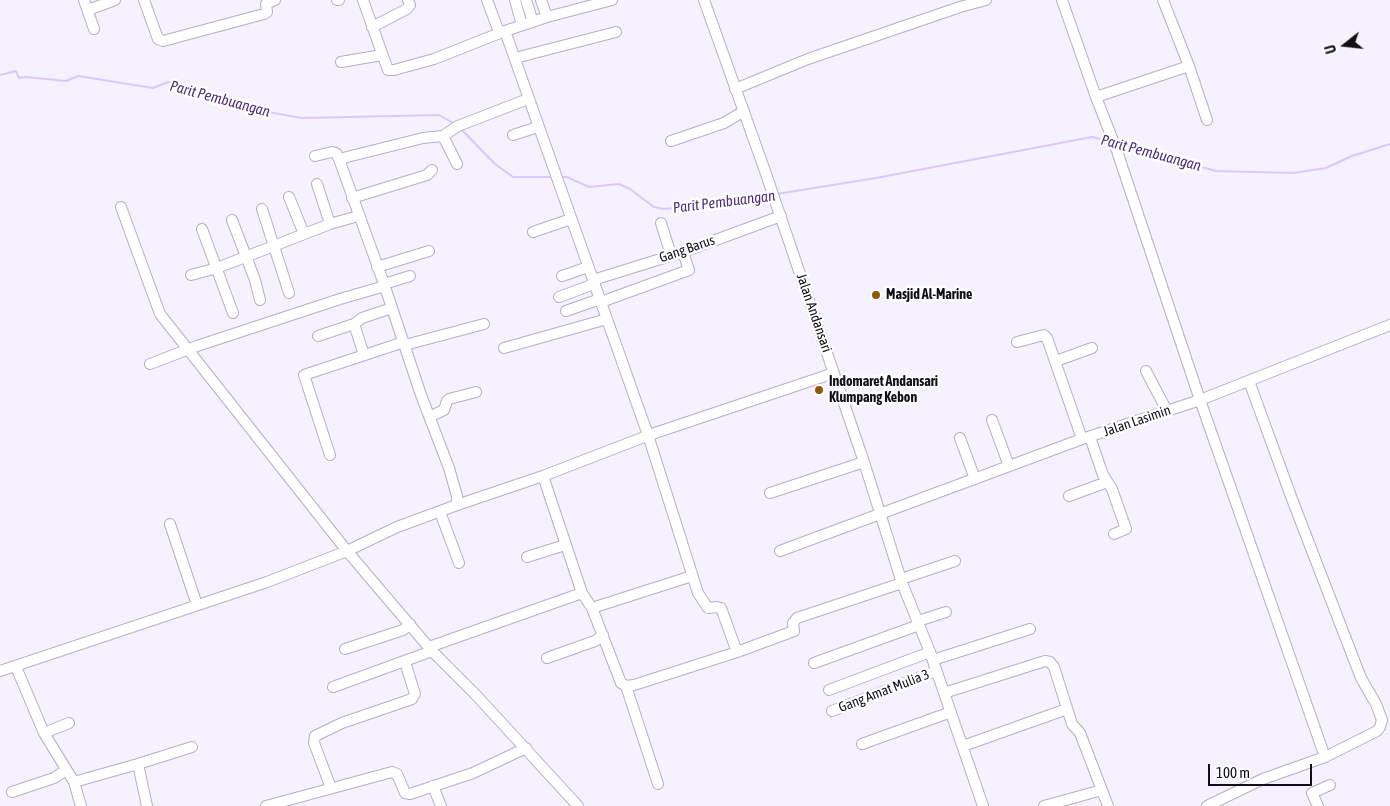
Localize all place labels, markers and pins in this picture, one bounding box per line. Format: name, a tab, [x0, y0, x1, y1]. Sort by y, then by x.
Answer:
place label: Masjid Al-Marine	[886, 287, 972, 303]
marker: Masjid Al-Marine	[870, 289, 882, 301]
place label: Indomaret Andansari Klumpang Kebon	[829, 374, 938, 407]
marker: Indomaret Andansari Klumpang Kebon	[813, 384, 825, 396]

